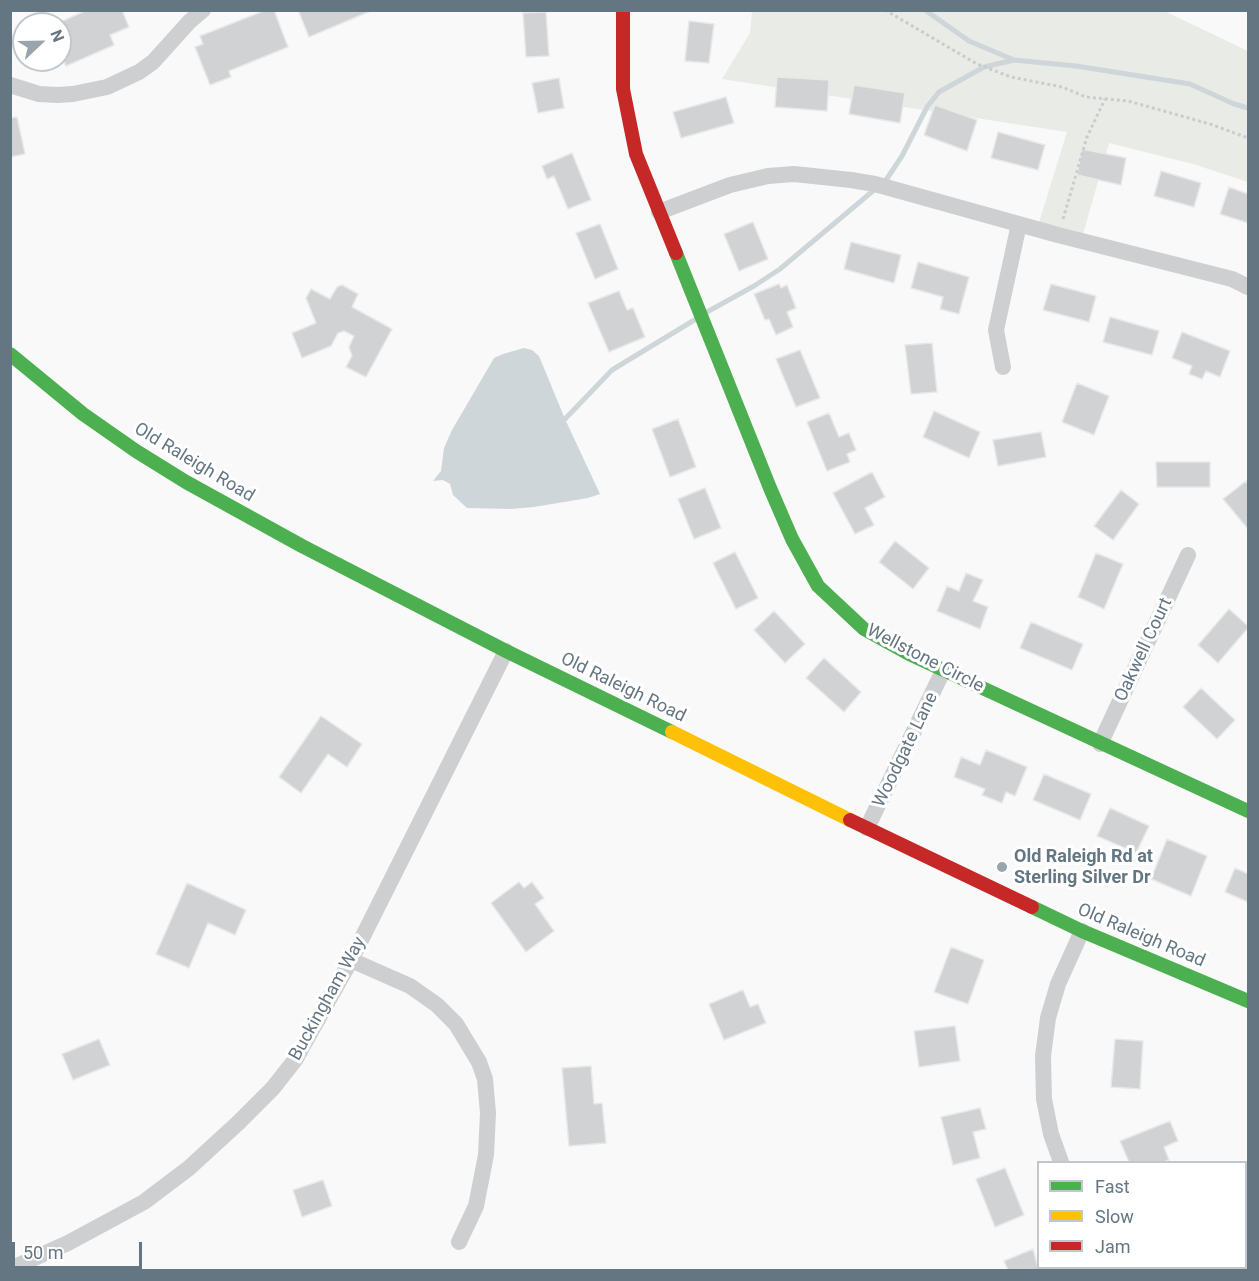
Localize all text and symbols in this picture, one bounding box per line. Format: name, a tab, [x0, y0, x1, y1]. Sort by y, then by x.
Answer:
north arrow	[12, 12, 72, 72]
text: N	[46, 27, 68, 45]
street label: Old Raleigh Road	[130, 419, 258, 507]
street label: Oakwell Court	[1111, 595, 1177, 705]
street label: Wellstone Circle	[863, 620, 987, 698]
street label: Old Raleigh Road	[557, 648, 689, 728]
street label: Woodgate Lane	[869, 689, 943, 811]
place label: Old Raleigh Rd at Sterling Silver Dr	[1014, 846, 1153, 888]
marker: Old Raleigh Rd at Sterling Silver Dr	[995, 860, 1009, 874]
street label: Old Raleigh Road	[1074, 899, 1208, 973]
street label: Buckingham Way	[285, 933, 371, 1065]
legend	[1037, 1161, 1247, 1269]
text: Fast	[1095, 1176, 1130, 1197]
text: Slow	[1095, 1206, 1134, 1227]
scale bar	[15, 1230, 146, 1268]
text: Jam	[1095, 1236, 1131, 1257]
text: 50 m	[23, 1242, 63, 1263]

